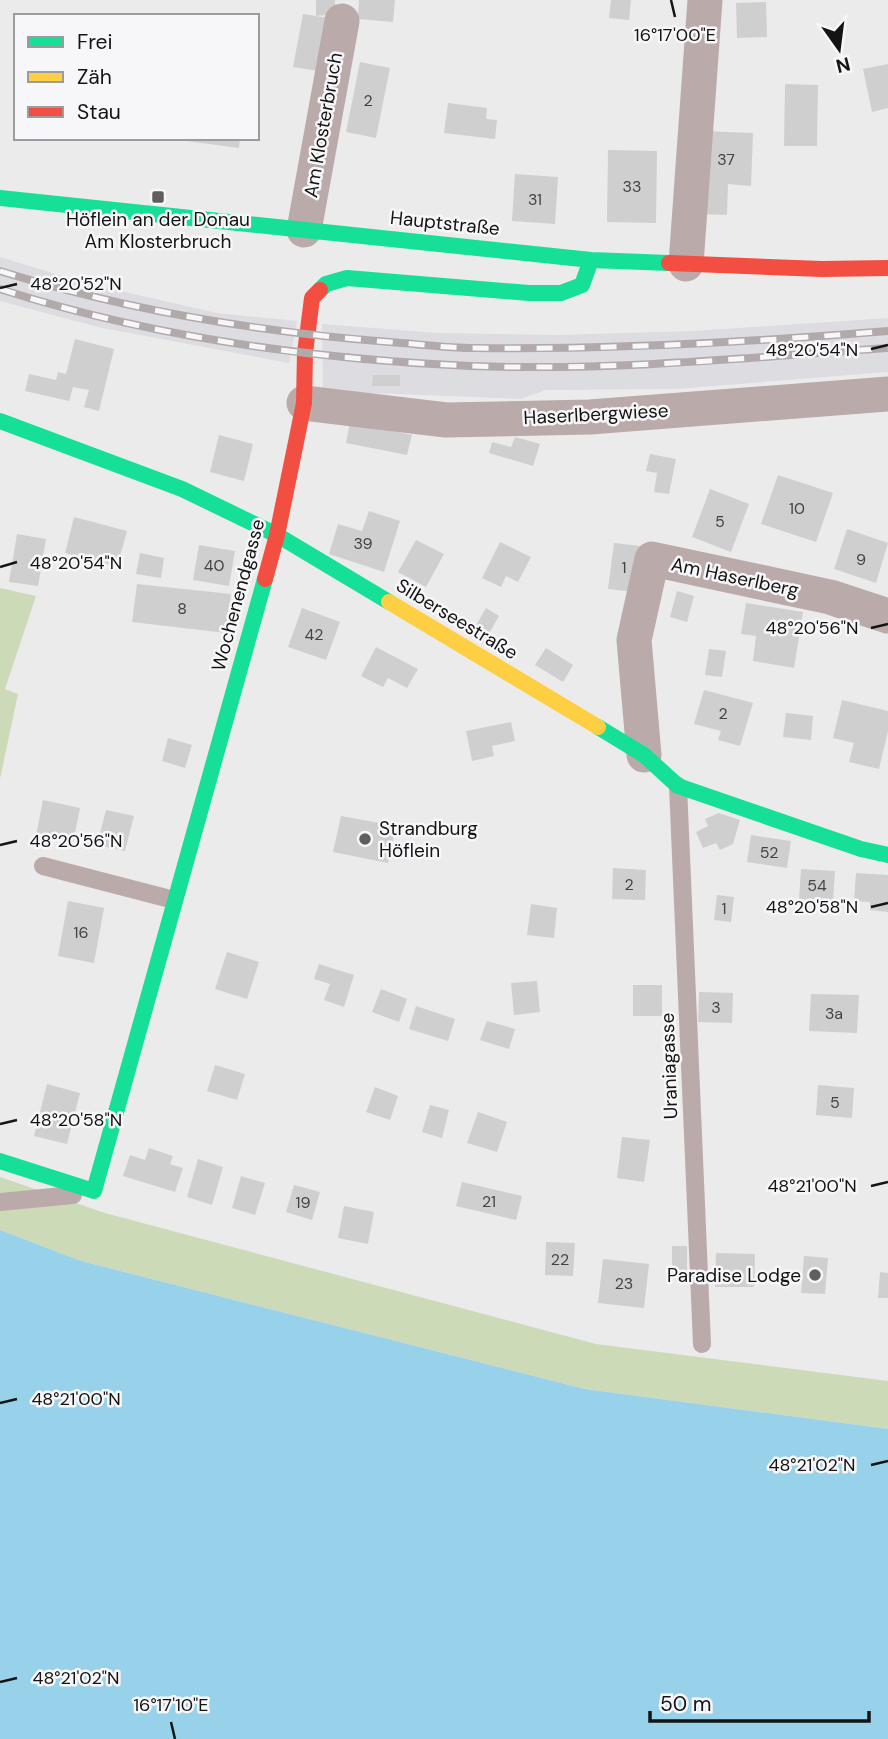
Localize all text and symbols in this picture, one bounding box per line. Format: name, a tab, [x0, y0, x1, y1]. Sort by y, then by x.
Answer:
legend	[14, 14, 259, 140]
north arrow	[804, 14, 874, 84]
text: 16°17'00"E	[634, 23, 716, 47]
text: Frei	[77, 28, 113, 56]
street label: Am Klosterbruch	[298, 50, 348, 200]
text: N	[833, 51, 853, 79]
text: Zäh	[77, 63, 112, 91]
house number: 2	[363, 90, 373, 111]
text: Stau	[77, 98, 121, 126]
house number: 37	[717, 149, 735, 170]
house number: 33	[623, 176, 641, 197]
marker: Höflein an der Donau Am Klosterbruch	[150, 189, 166, 205]
house number: 31	[528, 189, 542, 210]
street label: Hauptstraße	[389, 205, 501, 241]
place label: Höflein an der Donau Am Klosterbruch	[66, 207, 250, 254]
text: 48°20'52"N	[30, 272, 122, 296]
text: 48°20'54"N	[766, 338, 858, 362]
street label: Haserlbergwiese	[523, 398, 669, 430]
house number: 10	[789, 498, 805, 519]
house number: 5	[715, 511, 725, 532]
street label: Wochenendgasse	[206, 516, 270, 674]
house number: 39	[353, 533, 373, 554]
house number: 9	[856, 549, 866, 570]
text: 48°20'54"N	[30, 551, 122, 575]
street label: Am Haserlberg	[669, 551, 801, 603]
house number: 40	[204, 555, 224, 576]
house number: 1	[622, 557, 627, 578]
street label: Silberseestraße	[392, 573, 522, 665]
house number: 8	[177, 598, 187, 619]
text: 48°20'56"N	[766, 616, 858, 640]
house number: 42	[305, 624, 323, 645]
house number: 2	[718, 703, 728, 724]
place label: Strandburg Höflein	[379, 816, 478, 863]
text: 48°20'56"N	[30, 829, 122, 853]
marker: Strandburg Höflein	[357, 831, 373, 847]
house number: 52	[760, 842, 778, 863]
house number: 2	[624, 874, 634, 895]
house number: 54	[807, 875, 827, 896]
text: 48°20'58"N	[766, 895, 858, 919]
house number: 1	[722, 898, 727, 919]
house number: 16	[73, 922, 89, 943]
house number: 3	[711, 997, 721, 1018]
house number: 3a	[825, 1003, 843, 1024]
street label: Uraniagasse	[655, 1012, 683, 1120]
house number: 5	[830, 1092, 840, 1113]
text: 48°20'58"N	[30, 1108, 122, 1132]
text: 48°21'00"N	[767, 1174, 857, 1198]
house number: 21	[482, 1191, 496, 1212]
house number: 19	[295, 1192, 311, 1213]
house number: 22	[551, 1249, 569, 1270]
place label: Paradise Lodge	[667, 1263, 801, 1288]
marker: Paradise Lodge	[807, 1267, 823, 1283]
house number: 23	[615, 1273, 633, 1294]
text: 48°21'00"N	[31, 1387, 121, 1411]
text: 48°21'02"N	[768, 1453, 856, 1477]
text: 48°21'02"N	[32, 1666, 120, 1690]
scale bar	[650, 1680, 869, 1724]
text: 50 m	[660, 1690, 711, 1718]
text: 16°17'10"E	[133, 1693, 209, 1717]

